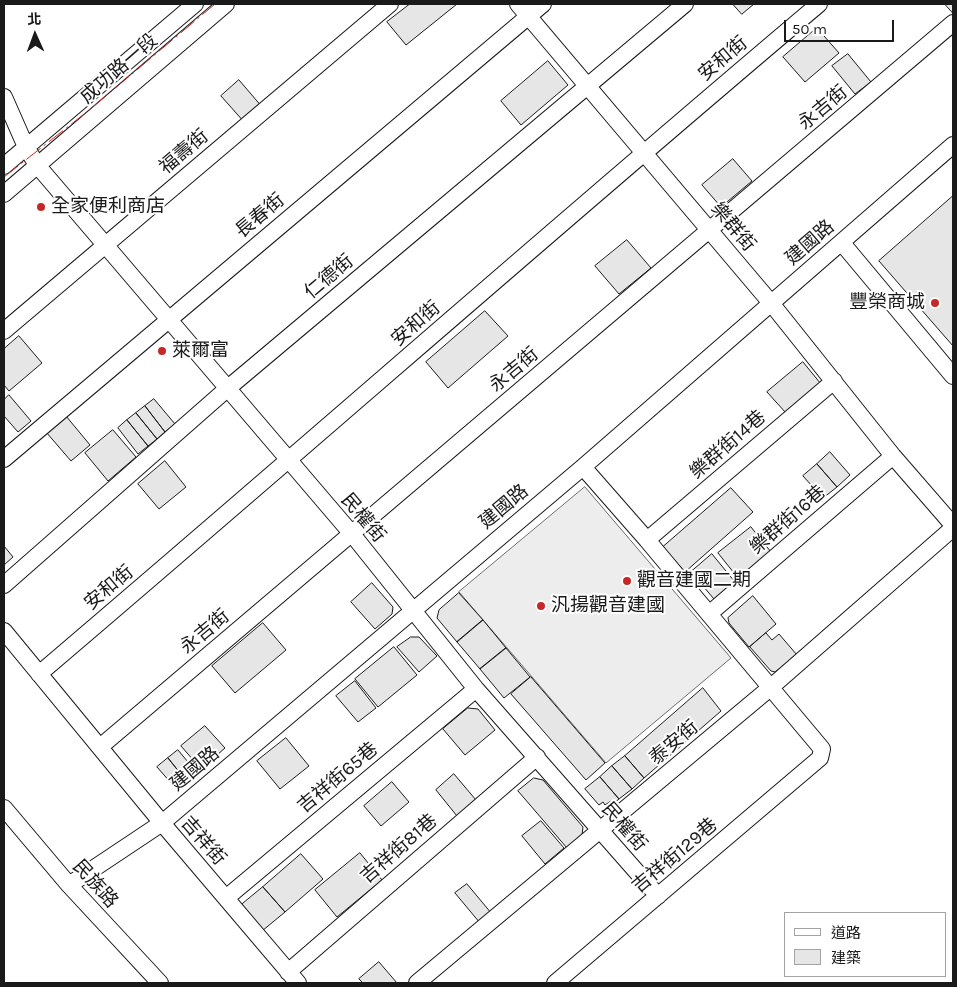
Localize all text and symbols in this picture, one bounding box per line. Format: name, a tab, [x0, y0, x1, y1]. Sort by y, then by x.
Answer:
north arrow	[10, 10, 60, 60]
scale bar	[787, 10, 897, 42]
text: 北	[27, 11, 42, 28]
text: 50 m	[792, 20, 827, 38]
street label: 成功路一段	[76, 29, 162, 109]
street label: 安和街	[694, 32, 752, 86]
street label: 永吉街	[794, 81, 852, 135]
street label: 福壽街	[155, 125, 213, 179]
street label: 長春街	[231, 189, 289, 243]
place label: 全家便利商店	[51, 196, 165, 218]
street label: 樂群街	[706, 198, 760, 256]
marker: 全家便利商店	[35, 201, 47, 213]
street label: 建國路	[781, 216, 839, 270]
street label: 仁德街	[300, 250, 358, 304]
place label: 豐榮商城	[849, 292, 925, 314]
street label: 安和街	[387, 297, 445, 351]
marker: 豐榮商城	[929, 297, 941, 309]
place label: 萊爾富	[172, 340, 229, 362]
street label: 永吉街	[485, 343, 543, 397]
marker: 萊爾富	[156, 345, 168, 357]
street label: 樂群街14巷	[685, 406, 771, 484]
street label: 建國路	[475, 480, 533, 534]
street label: 樂群街16巷	[745, 481, 831, 559]
street label: 民權街	[336, 489, 390, 547]
street label: 安和街	[80, 561, 138, 615]
place label: 觀音建國二期	[637, 570, 751, 592]
marker: 觀音建國二期	[621, 575, 633, 587]
place label: 汎揚觀音建國	[551, 595, 665, 617]
marker: 汎揚觀音建國	[535, 600, 547, 612]
street label: 永吉街	[176, 605, 234, 659]
street label: 泰安街	[645, 716, 703, 770]
street label: 吉祥街65巷	[293, 738, 383, 818]
street label: 建國路	[166, 742, 224, 796]
street label: 民權街	[597, 798, 651, 856]
street label: 吉祥街81巷	[356, 810, 442, 888]
street label: 吉祥街	[176, 812, 230, 870]
street label: 吉祥街129巷	[628, 814, 722, 898]
street label: 民族路	[67, 855, 123, 913]
legend	[784, 912, 947, 977]
text: 道路	[831, 924, 861, 942]
text: 建築	[831, 949, 861, 967]

